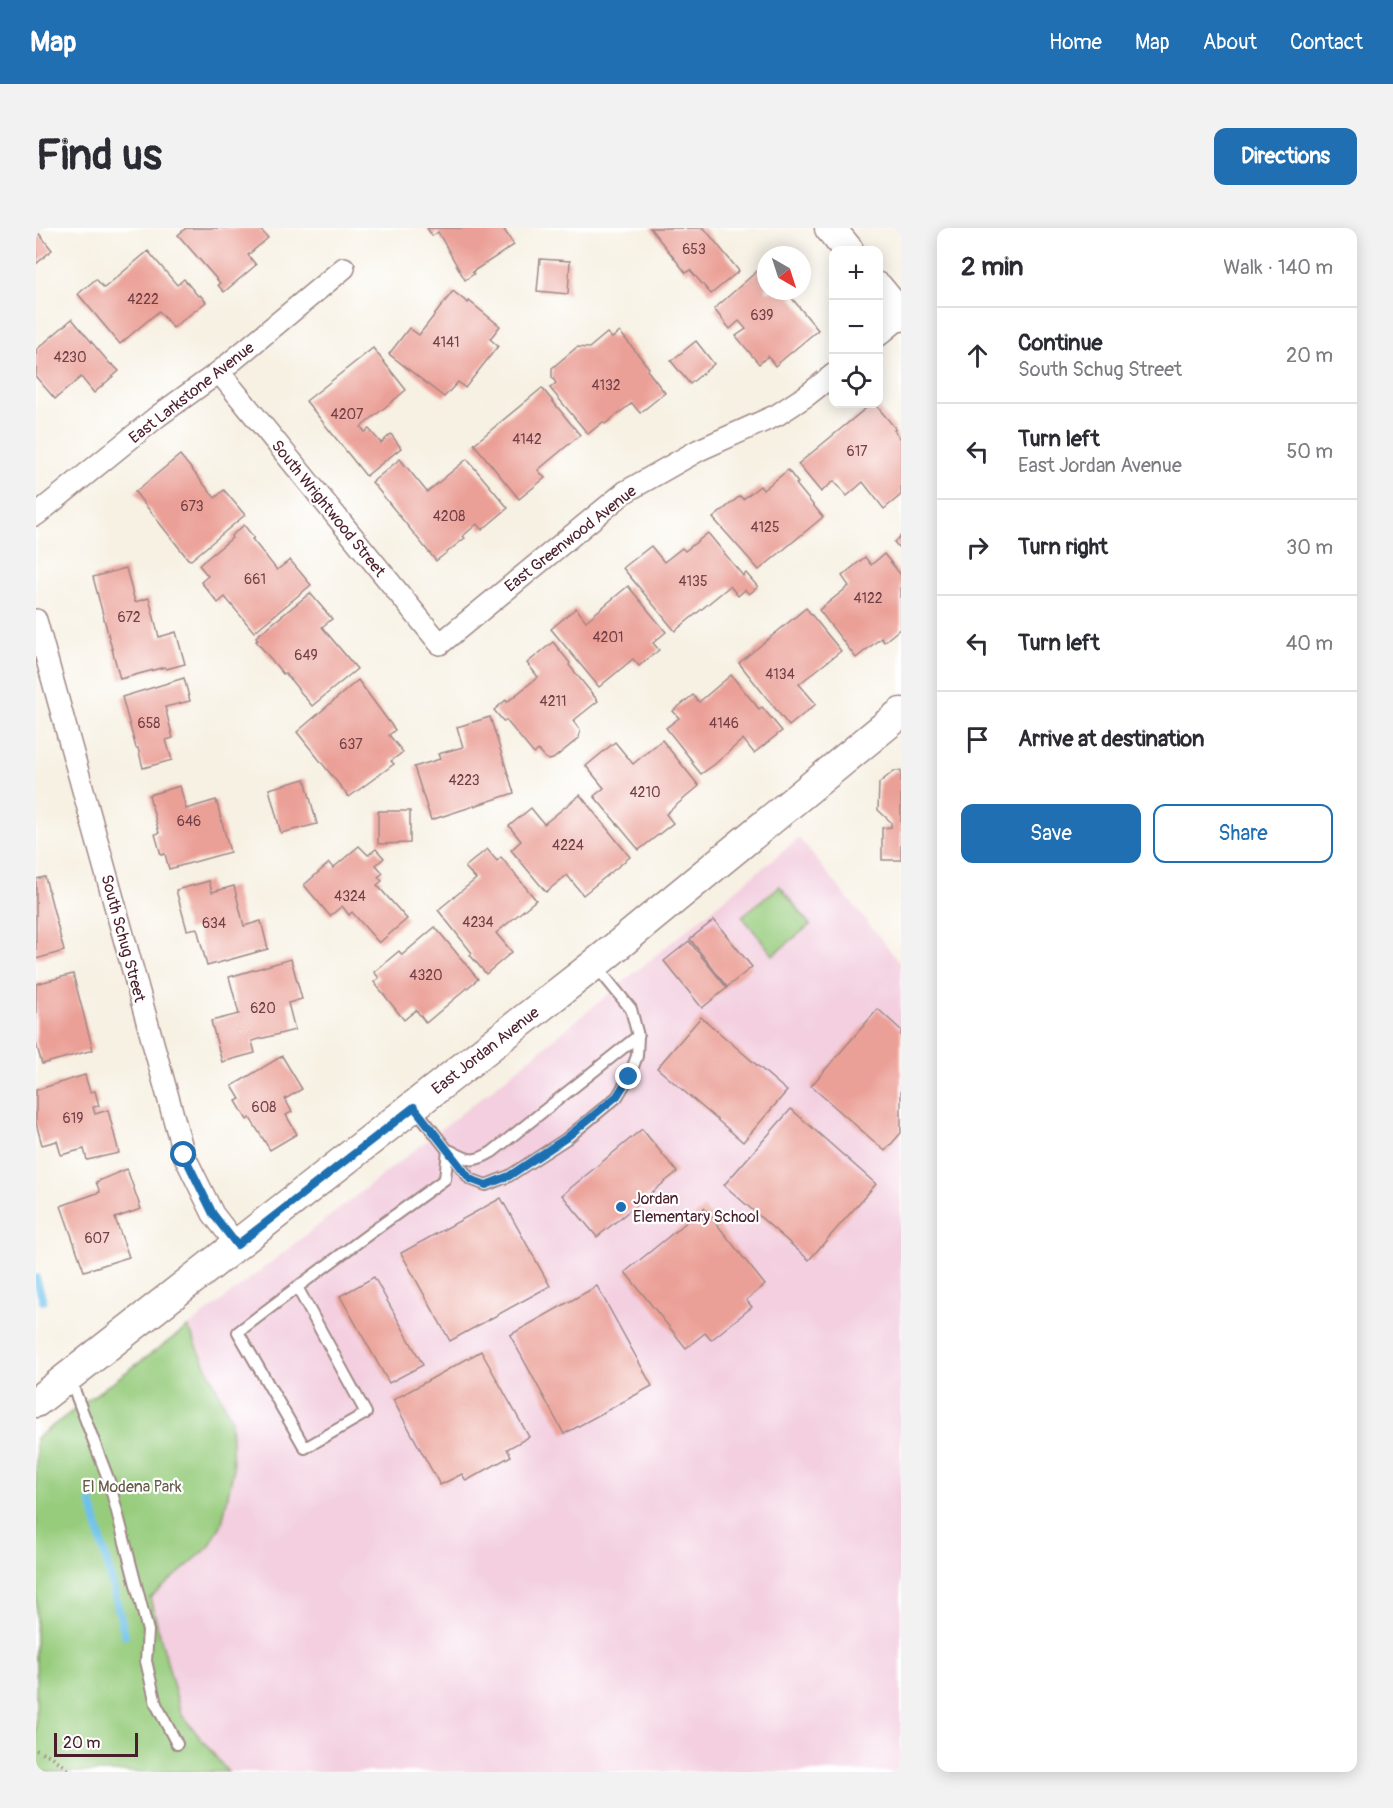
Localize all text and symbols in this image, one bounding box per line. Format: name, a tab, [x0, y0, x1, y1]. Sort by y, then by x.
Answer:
text: Map	[30, 25, 76, 60]
text: Home	[1049, 29, 1102, 56]
text: Map	[1135, 29, 1170, 56]
text: About	[1203, 29, 1257, 56]
text: Contact	[1290, 29, 1363, 56]
button: Directions	[1214, 128, 1357, 185]
text: Find us	[36, 130, 162, 182]
house number: 653	[682, 241, 706, 258]
north arrow	[757, 246, 811, 300]
map controls	[829, 246, 883, 408]
button: +	[829, 246, 883, 300]
text: 2 min	[961, 251, 1023, 283]
text: Walk · 140 m	[1223, 255, 1333, 280]
house number: 4222	[127, 291, 159, 308]
button: −	[829, 300, 883, 354]
house number: 639	[750, 307, 774, 324]
text: Continue	[1018, 329, 1102, 357]
house number: 4141	[432, 334, 460, 351]
street label: East Larkstone Avenue	[125, 338, 258, 448]
icon: ahead	[961, 339, 994, 372]
text: 20 m	[1286, 343, 1333, 368]
house number: 4230	[54, 349, 86, 366]
button: locate	[829, 354, 883, 408]
text: South Schug Street	[1018, 357, 1182, 382]
house number: 4132	[591, 377, 621, 394]
house number: 4207	[331, 406, 364, 423]
text: Turn left	[1018, 425, 1100, 453]
house number: 4142	[512, 431, 542, 448]
icon: left	[961, 435, 994, 468]
street label: South Wrightwood Street	[267, 436, 390, 582]
text: 50 m	[1286, 439, 1333, 464]
house number: 617	[846, 443, 868, 460]
text: East Jordan Avenue	[1018, 453, 1182, 478]
street label: East Greenwood Avenue	[501, 481, 641, 596]
house number: 673	[180, 498, 204, 515]
house number: 4208	[433, 508, 465, 525]
house number: 4125	[750, 519, 780, 536]
icon: right	[961, 531, 994, 564]
text: Turn right	[1018, 533, 1108, 561]
text: 30 m	[1286, 535, 1333, 560]
house number: 661	[244, 571, 266, 588]
house number: 4135	[679, 573, 708, 590]
house number: 4122	[853, 590, 883, 607]
house number: 672	[117, 609, 141, 626]
icon: left	[961, 627, 994, 660]
house number: 4201	[593, 629, 623, 646]
text: Turn left	[1018, 629, 1100, 657]
text: 40 m	[1286, 631, 1333, 656]
house number: 649	[294, 647, 318, 664]
house number: 4134	[765, 666, 795, 683]
house number: 4211	[540, 693, 566, 710]
house number: 658	[138, 715, 160, 732]
house number: 4146	[709, 715, 739, 732]
icon: arrive	[961, 723, 994, 756]
text: Arrive at destination	[1018, 725, 1204, 753]
house number: 637	[339, 736, 363, 753]
house number: 4223	[448, 772, 480, 789]
house number: 4210	[630, 784, 660, 801]
button: Save	[961, 804, 1141, 863]
button: Share	[1153, 804, 1333, 863]
house number: 646	[177, 813, 201, 830]
house number: 4224	[552, 837, 584, 854]
street label: South Schug Street	[96, 872, 150, 1005]
house number: 4324	[334, 888, 366, 905]
house number: 4234	[462, 914, 494, 931]
house number: 634	[202, 915, 226, 932]
house number: 4320	[409, 967, 443, 984]
house number: 620	[250, 1000, 276, 1017]
street label: East Jordan Avenue	[428, 1003, 543, 1099]
route end	[615, 1063, 641, 1089]
house number: 608	[252, 1099, 276, 1116]
house number: 619	[63, 1110, 83, 1127]
route start	[170, 1141, 196, 1167]
place label: Jordan Elementary School	[633, 1189, 759, 1227]
marker: Jordan Elementary School	[614, 1200, 628, 1214]
house number: 607	[84, 1230, 110, 1247]
park label: El Modena Park	[82, 1477, 182, 1497]
scale bar	[54, 1730, 138, 1758]
text: 20 m	[63, 1733, 101, 1753]

